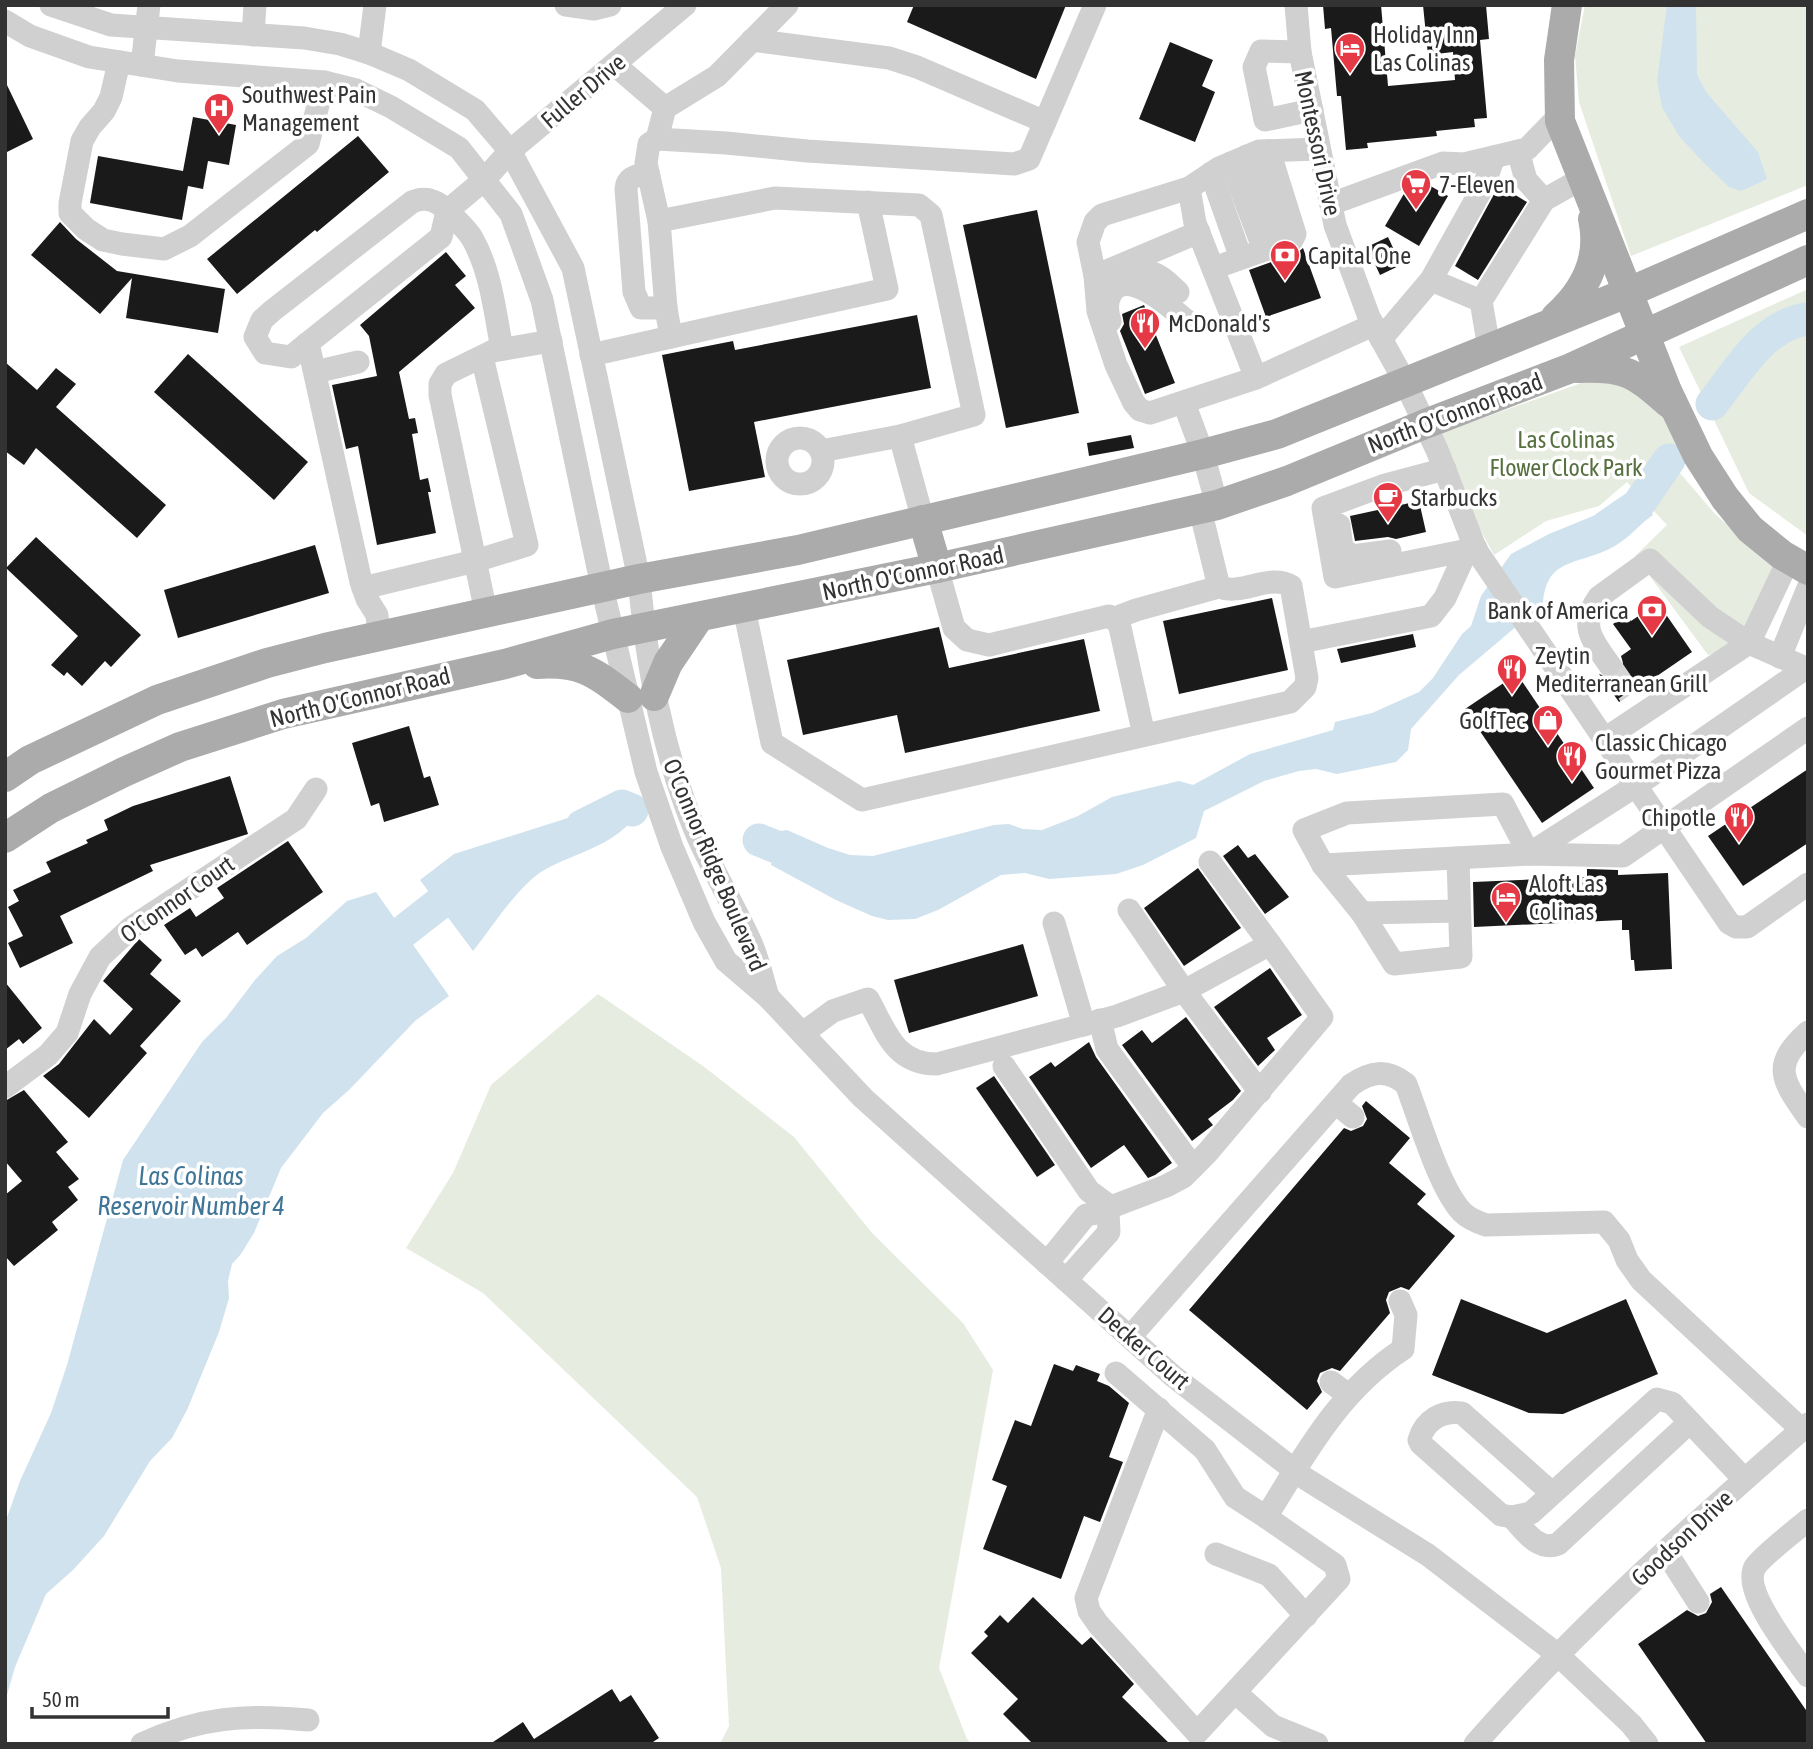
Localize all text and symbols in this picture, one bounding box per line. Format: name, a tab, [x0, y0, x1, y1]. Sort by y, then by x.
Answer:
place label: Holiday Inn Las Colinas	[1373, 21, 1475, 76]
hotel icon: Holiday Inn Las Colinas	[1333, 31, 1367, 75]
street label: Fuller Drive	[535, 48, 631, 134]
street label: Montessori Drive	[1289, 68, 1347, 218]
place label: Southwest Pain Management	[242, 81, 377, 136]
hospital icon: Southwest Pain Management	[202, 91, 236, 135]
supermarket icon: 7-Eleven	[1399, 167, 1433, 211]
place label: 7-Eleven	[1439, 171, 1515, 198]
bank icon: Capital One	[1268, 238, 1302, 282]
place label: Capital One	[1308, 242, 1411, 269]
restaurant icon: McDonald's	[1128, 306, 1162, 350]
place label: McDonald's	[1168, 310, 1270, 337]
street label: North O'Connor Road	[1364, 367, 1546, 459]
park label: Las Colinas Flower Clock Park	[1489, 426, 1643, 481]
cafe icon: Starbucks	[1371, 480, 1405, 524]
place label: Starbucks	[1411, 484, 1497, 511]
street label: North O'Connor Road	[820, 541, 1006, 605]
bank icon: Bank of America	[1635, 593, 1669, 637]
place label: Bank of America	[1487, 597, 1629, 624]
place label: Zeytin Mediterranean Grill	[1535, 642, 1708, 697]
restaurant icon: Zeytin Mediterranean Grill	[1495, 652, 1529, 696]
street label: North O'Connor Road	[267, 662, 453, 732]
shop icon: GolfTec	[1531, 703, 1565, 747]
place label: GolfTec	[1459, 707, 1525, 734]
place label: Classic Chicago Gourmet Pizza	[1595, 729, 1727, 784]
restaurant icon: Classic Chicago Gourmet Pizza	[1555, 739, 1589, 783]
street label: O'Connor Ridge Boulevard	[658, 755, 772, 975]
restaurant icon: Chipotle	[1722, 800, 1756, 844]
place label: Chipotle	[1641, 804, 1716, 831]
street label: O'Connor Court	[115, 850, 239, 948]
place label: Aloft Las Colinas	[1529, 870, 1604, 925]
hotel icon: Aloft Las Colinas	[1489, 880, 1523, 924]
water label: Las Colinas Reservoir Number 4	[97, 1161, 285, 1221]
street label: Decker Court	[1093, 1301, 1195, 1395]
street label: Goodson Drive	[1626, 1485, 1738, 1591]
scale bar	[32, 1676, 168, 1720]
text: 50 m	[42, 1687, 80, 1711]

